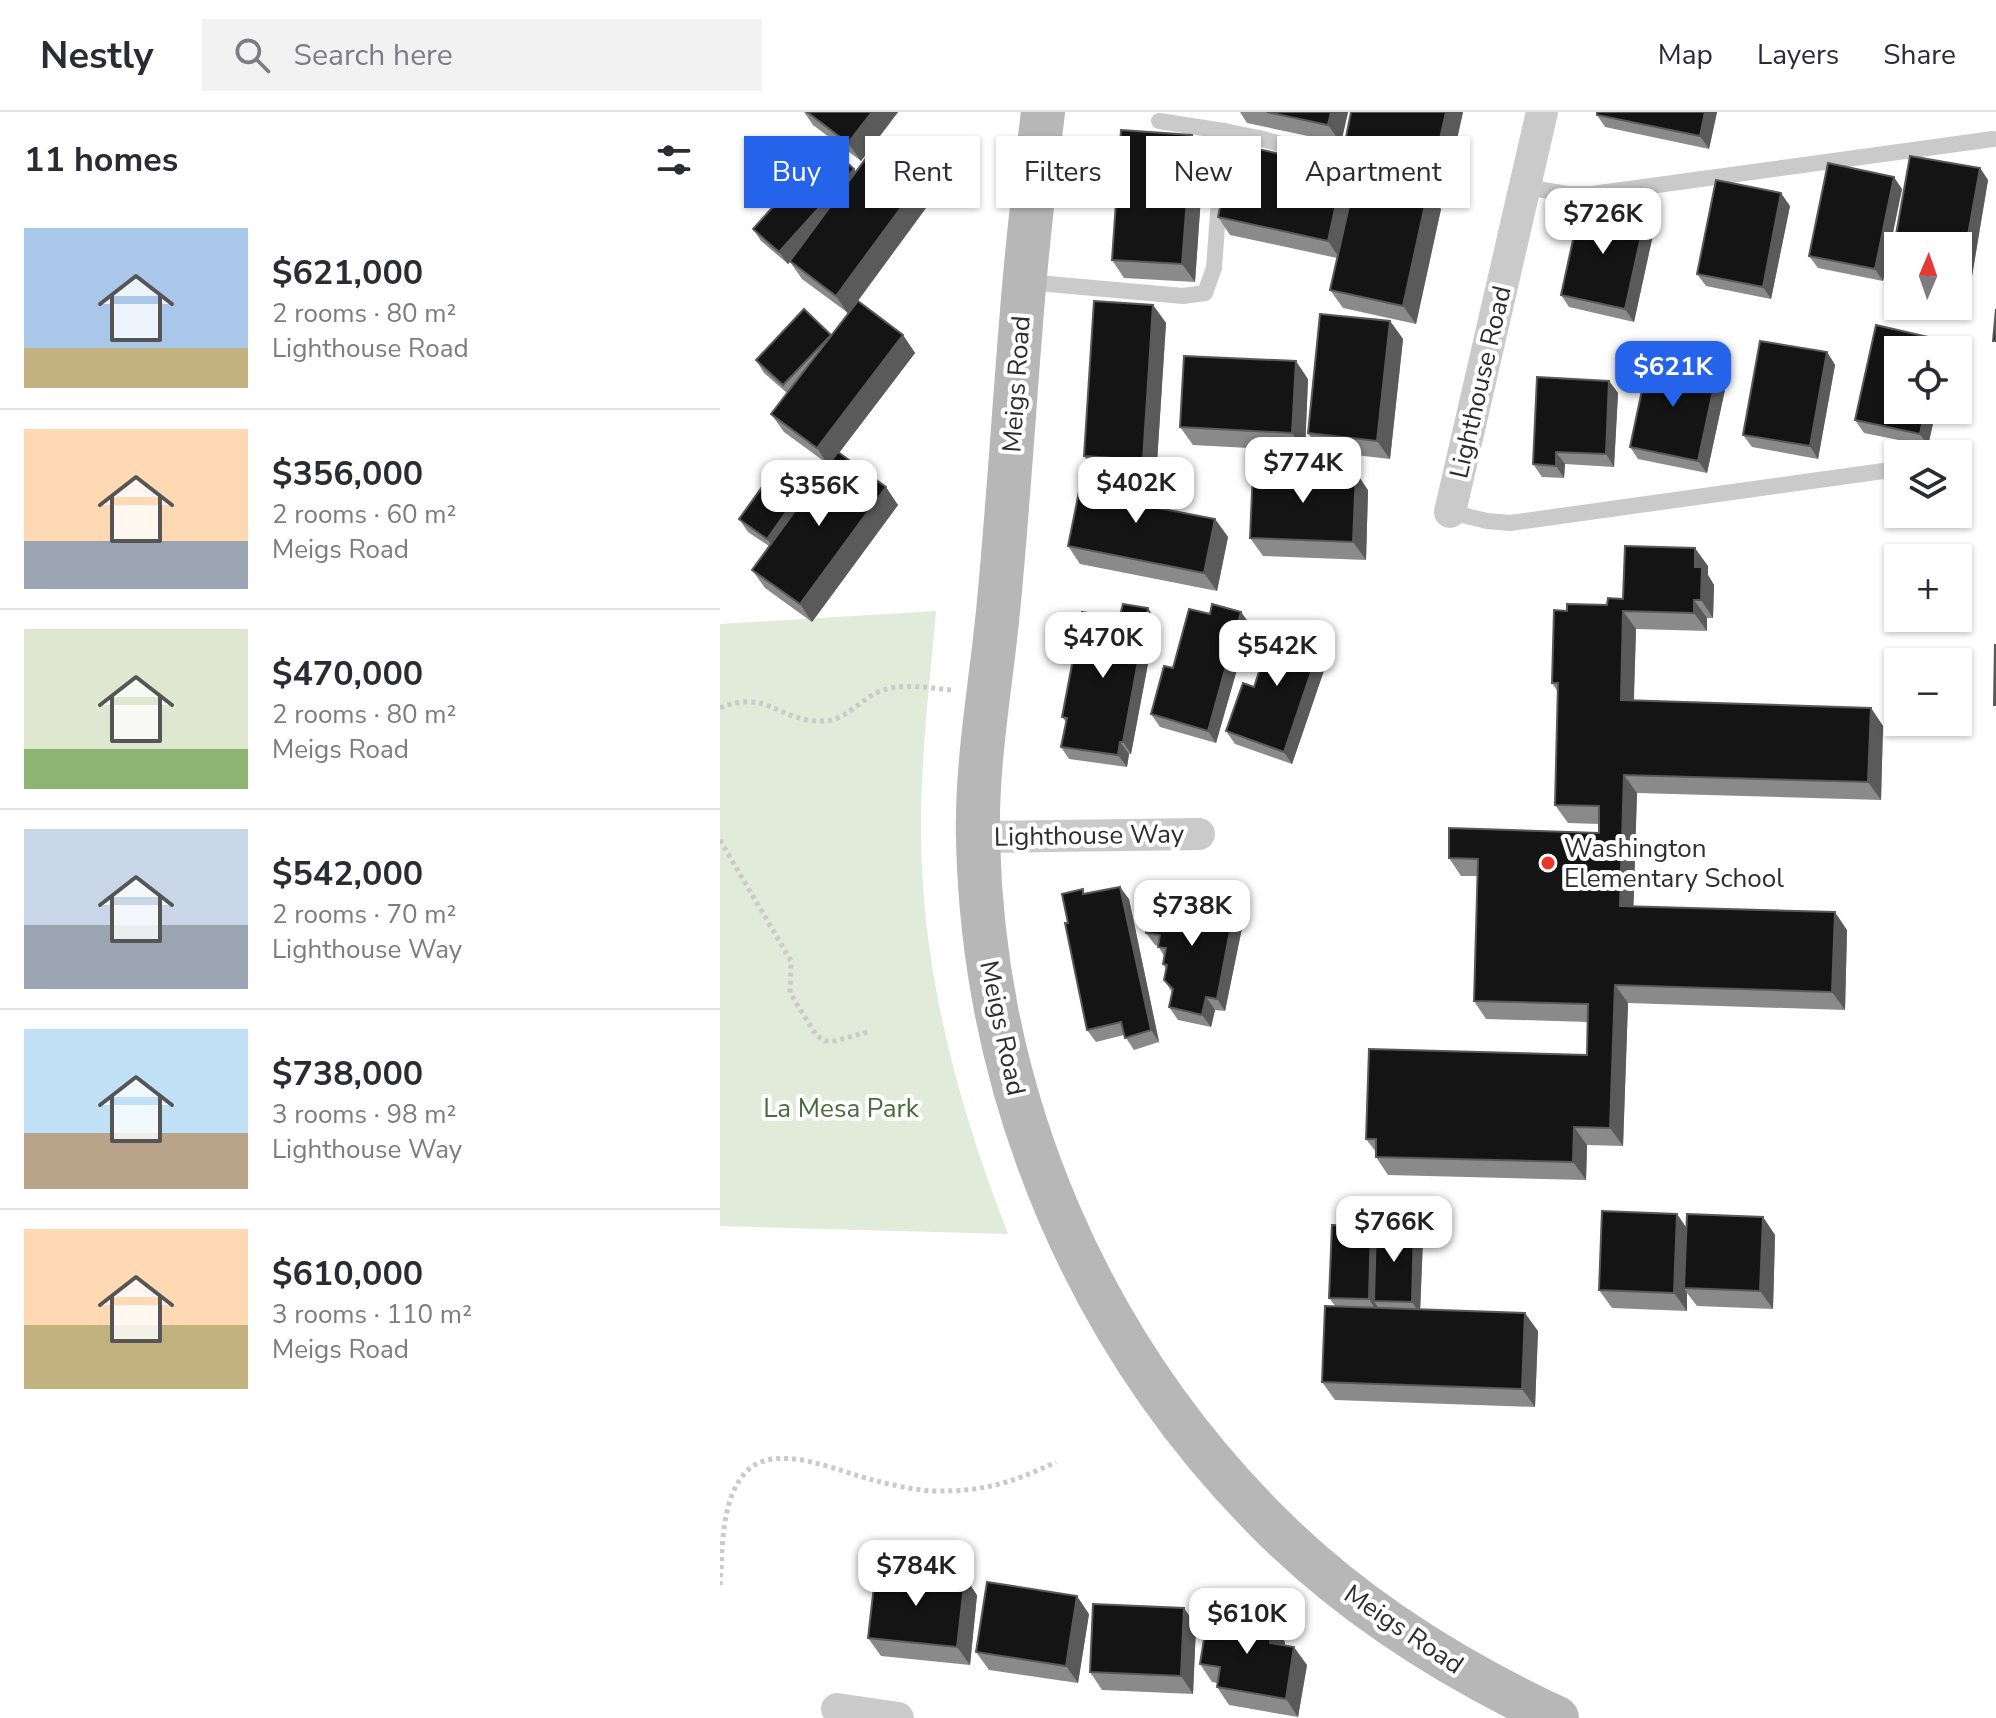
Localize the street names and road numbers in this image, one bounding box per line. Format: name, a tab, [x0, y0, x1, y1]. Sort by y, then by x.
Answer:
street label: Lighthouse Road	[1441, 282, 1520, 482]
street label: Meigs Road	[994, 314, 1039, 454]
street label: Lighthouse Way	[994, 816, 1185, 855]
street label: Meigs Road	[971, 957, 1034, 1099]
street label: Meigs Road	[1337, 1577, 1470, 1682]

